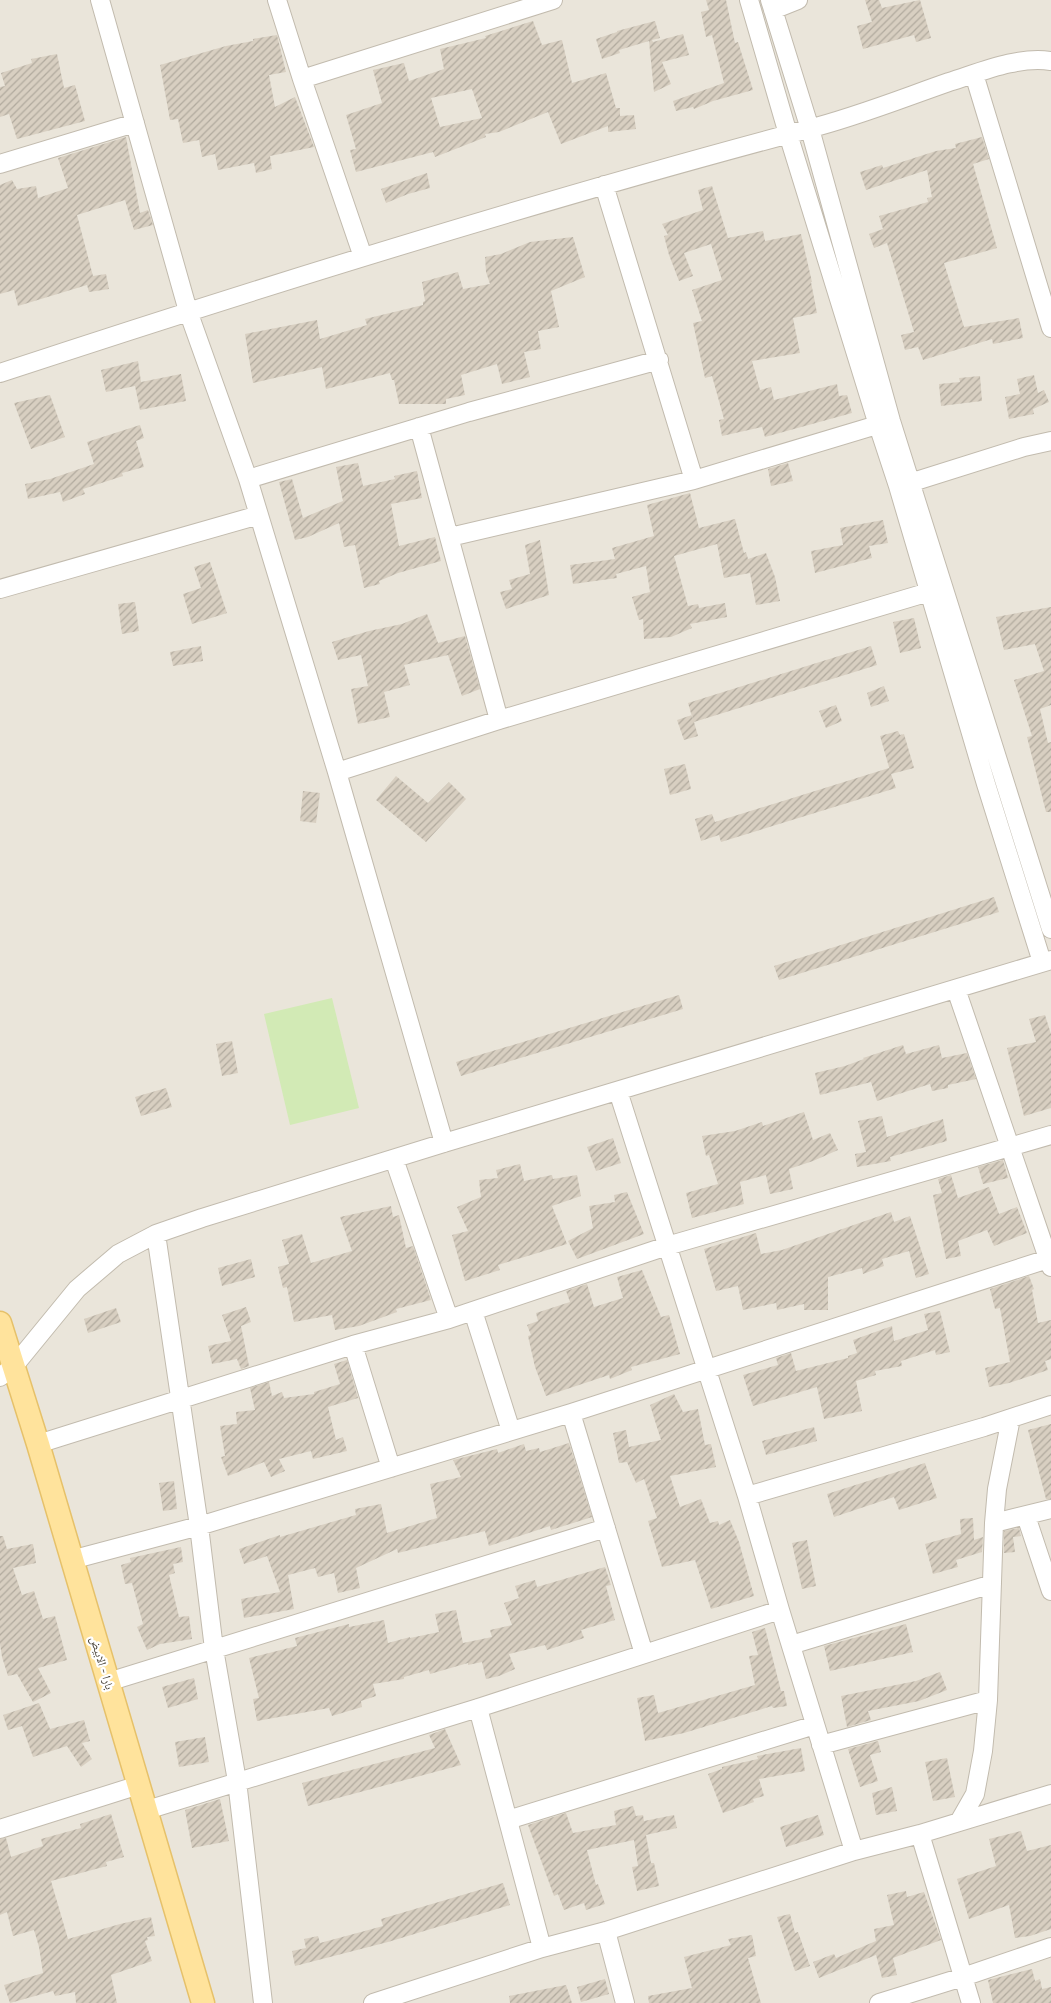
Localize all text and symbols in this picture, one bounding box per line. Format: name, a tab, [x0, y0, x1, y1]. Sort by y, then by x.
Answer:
street label: بارا - الابيض	[86, 1634, 118, 1692]

